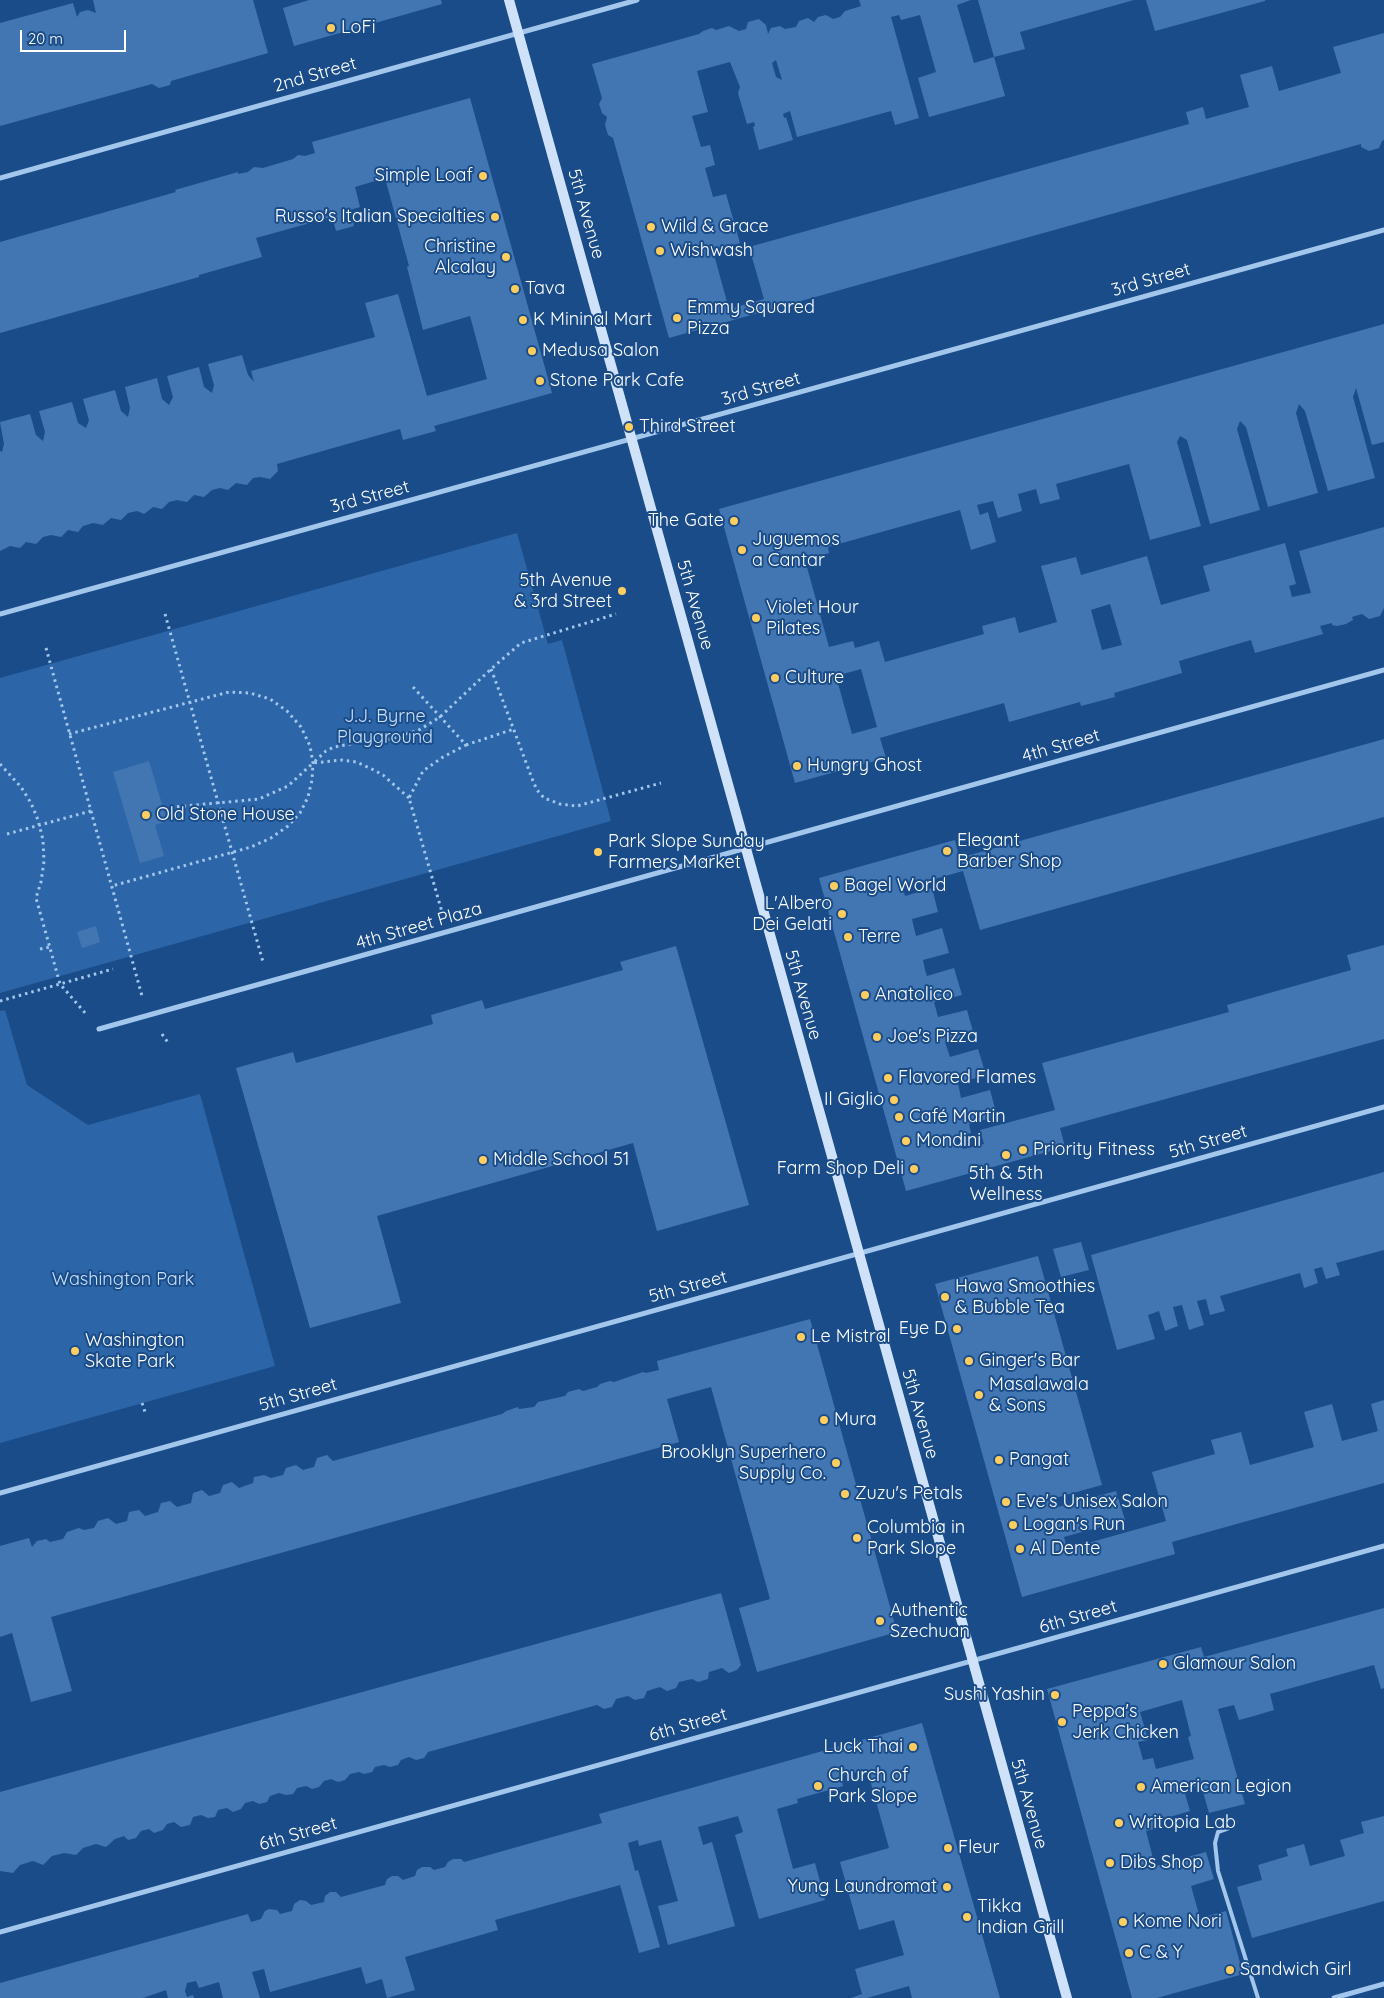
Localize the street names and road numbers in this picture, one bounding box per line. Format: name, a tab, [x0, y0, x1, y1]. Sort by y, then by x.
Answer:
street label: 2nd Street	[271, 53, 359, 97]
street label: 5th Avenue	[563, 167, 609, 261]
street label: 3rd Street	[1109, 258, 1193, 302]
street label: 3rd Street	[719, 367, 803, 411]
street label: 3rd Street	[328, 476, 412, 518]
street label: 5th Avenue	[672, 558, 718, 652]
street label: 4th Street	[1020, 725, 1102, 767]
street label: 4th Street Plaza	[353, 898, 485, 954]
street label: 5th Avenue	[780, 948, 826, 1042]
street label: 5th Street	[1166, 1121, 1250, 1163]
street label: 5th Street	[646, 1266, 730, 1308]
street label: 5th Avenue	[897, 1367, 943, 1461]
street label: 5th Street	[256, 1374, 340, 1416]
street label: 6th Street	[1037, 1596, 1119, 1638]
street label: 6th Street	[647, 1704, 729, 1746]
street label: 5th Avenue	[1006, 1757, 1052, 1851]
street label: 6th Street	[257, 1813, 339, 1855]

